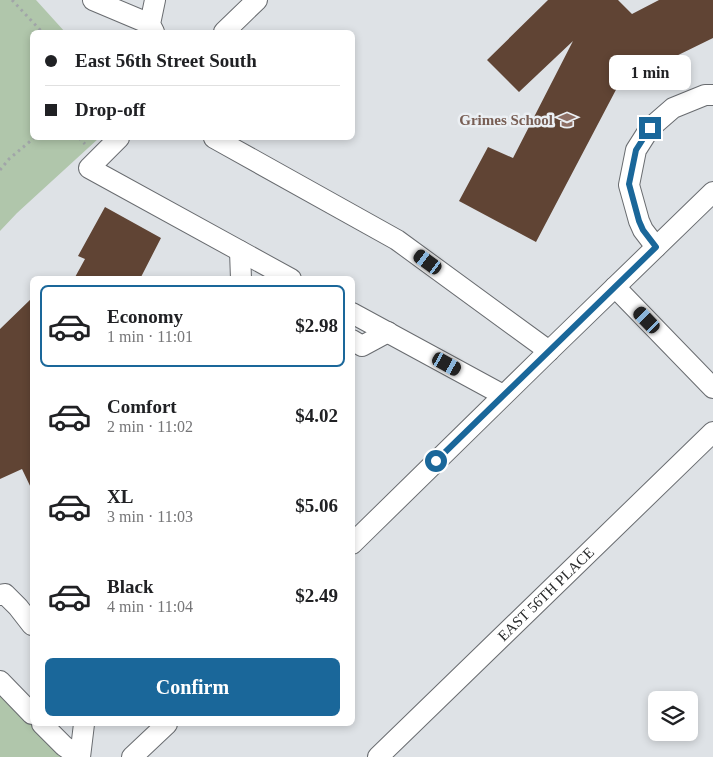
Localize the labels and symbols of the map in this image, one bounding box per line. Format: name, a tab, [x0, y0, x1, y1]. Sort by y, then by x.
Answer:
callout: 1 min	[609, 56, 691, 90]
school or university icon: Grimes School	[557, 110, 577, 130]
place label: Grimes School	[459, 112, 553, 128]
route end	[639, 117, 661, 139]
car	[411, 247, 444, 277]
car	[631, 304, 662, 336]
car	[430, 350, 463, 378]
route start	[425, 450, 447, 472]
street label: EAST 56TH PLACE	[495, 544, 597, 644]

